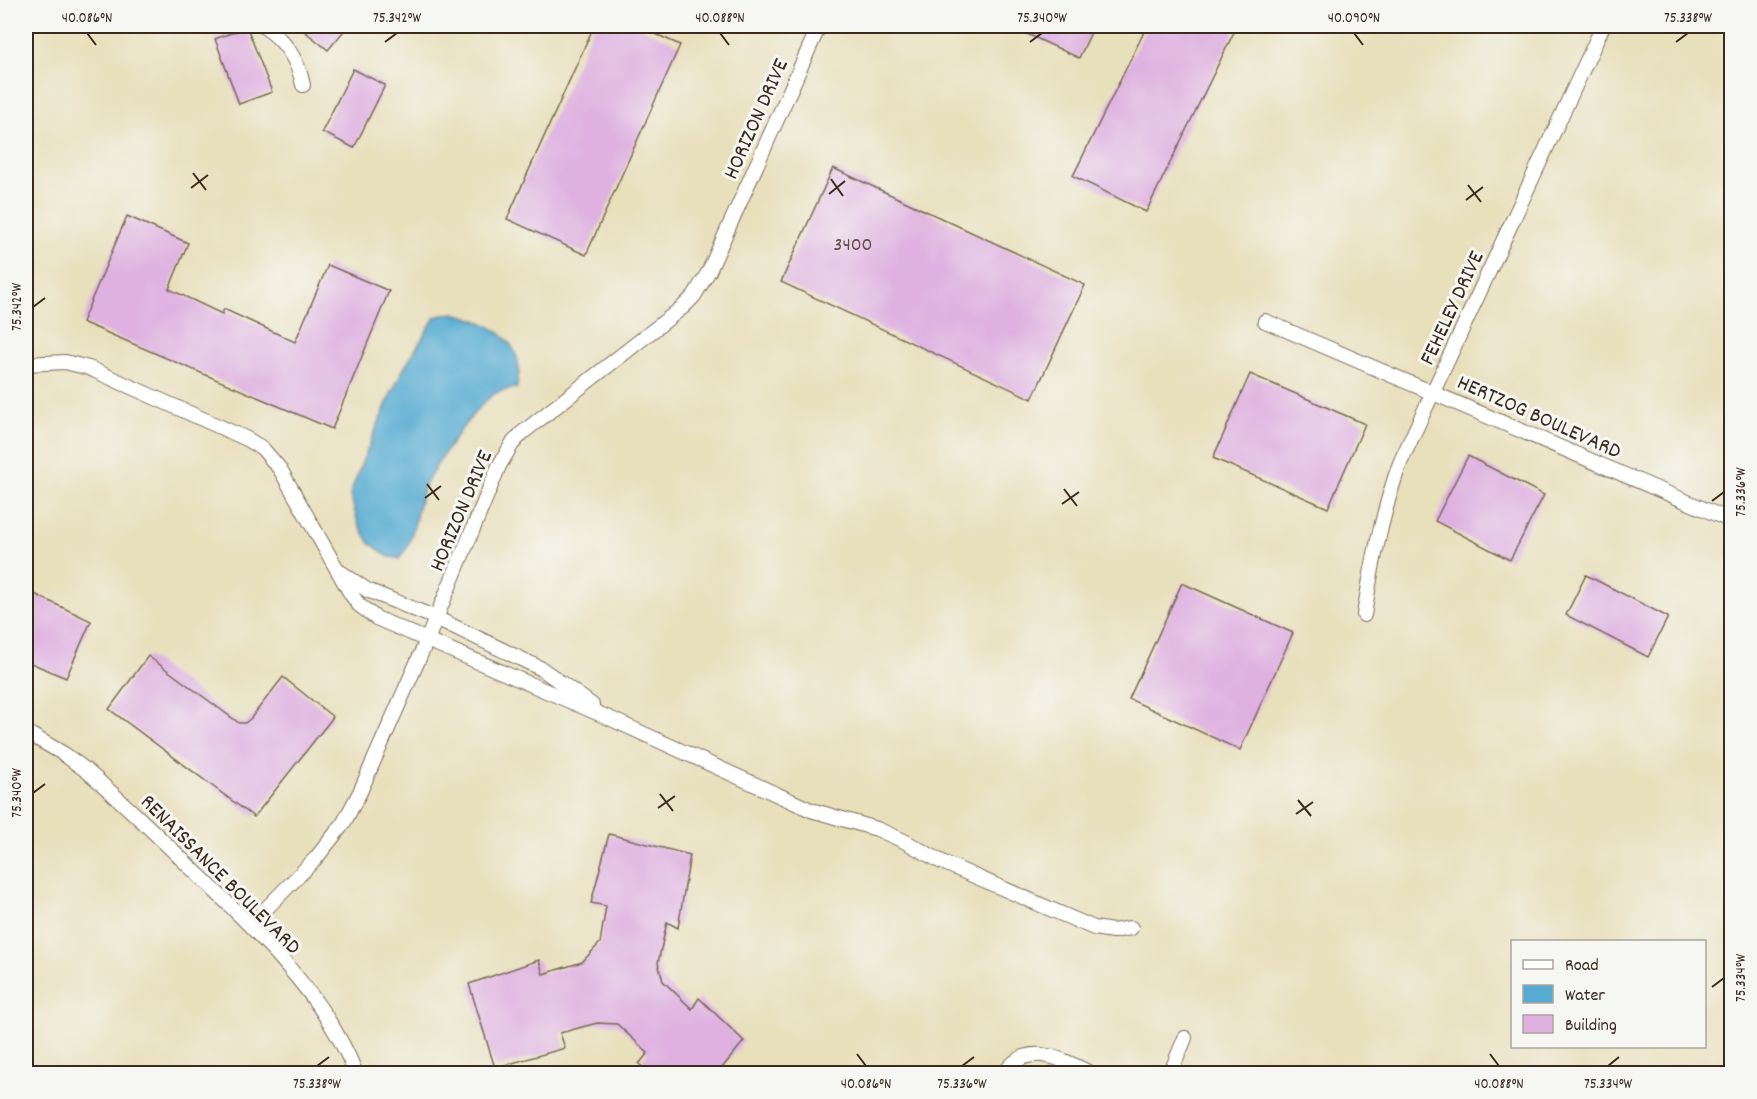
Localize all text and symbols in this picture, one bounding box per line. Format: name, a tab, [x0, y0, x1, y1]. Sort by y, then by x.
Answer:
text: 40.086°N	[62, 8, 112, 30]
text: 75.342°W	[373, 8, 421, 30]
text: 40.088°N	[695, 8, 745, 30]
text: 75.340°W	[1017, 8, 1067, 30]
text: 40.090°N	[1328, 8, 1380, 30]
text: 75.338°W	[1664, 8, 1712, 30]
street label: HORIZON DRIVE	[717, 54, 798, 185]
house number: 3400	[834, 232, 872, 260]
street label: FEHELEY DRIVE	[1413, 246, 1493, 371]
text: 75.342°W	[7, 283, 29, 331]
street label: HERTZOG BOULEVARD	[1452, 368, 1626, 468]
street label: HORIZON DRIVE	[423, 446, 502, 577]
text: 75.336°W	[1731, 467, 1753, 517]
text: 75.340°W	[7, 768, 29, 818]
street label: RENAISSANCE BOULEVARD	[132, 788, 307, 963]
legend	[1511, 940, 1706, 1048]
text: Road	[1565, 954, 1599, 979]
text: 75.334°W	[1731, 954, 1753, 1002]
text: Water	[1565, 984, 1605, 1009]
text: Building	[1565, 1014, 1617, 1039]
text: 75.338°W	[293, 1074, 341, 1096]
text: 40.086°N	[841, 1074, 891, 1096]
text: 75.336°W	[937, 1074, 987, 1096]
text: 40.088°N	[1474, 1074, 1524, 1096]
text: 75.334°W	[1584, 1074, 1632, 1096]

